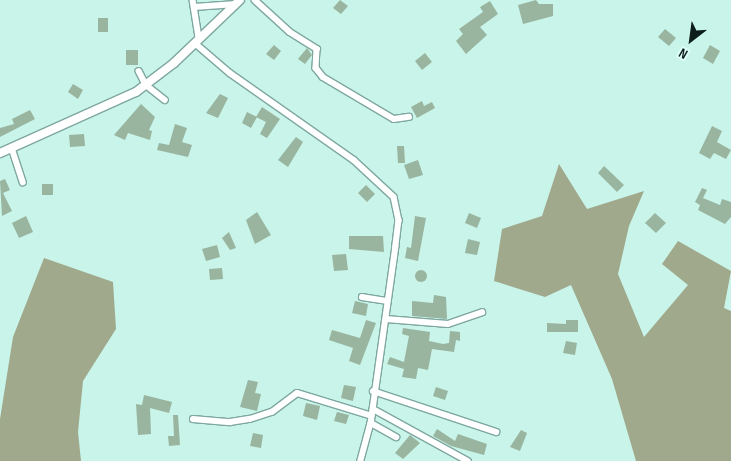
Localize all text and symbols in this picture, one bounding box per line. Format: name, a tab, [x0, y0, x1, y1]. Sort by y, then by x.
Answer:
north arrow	[666, 15, 716, 65]
text: N	[676, 44, 691, 63]

